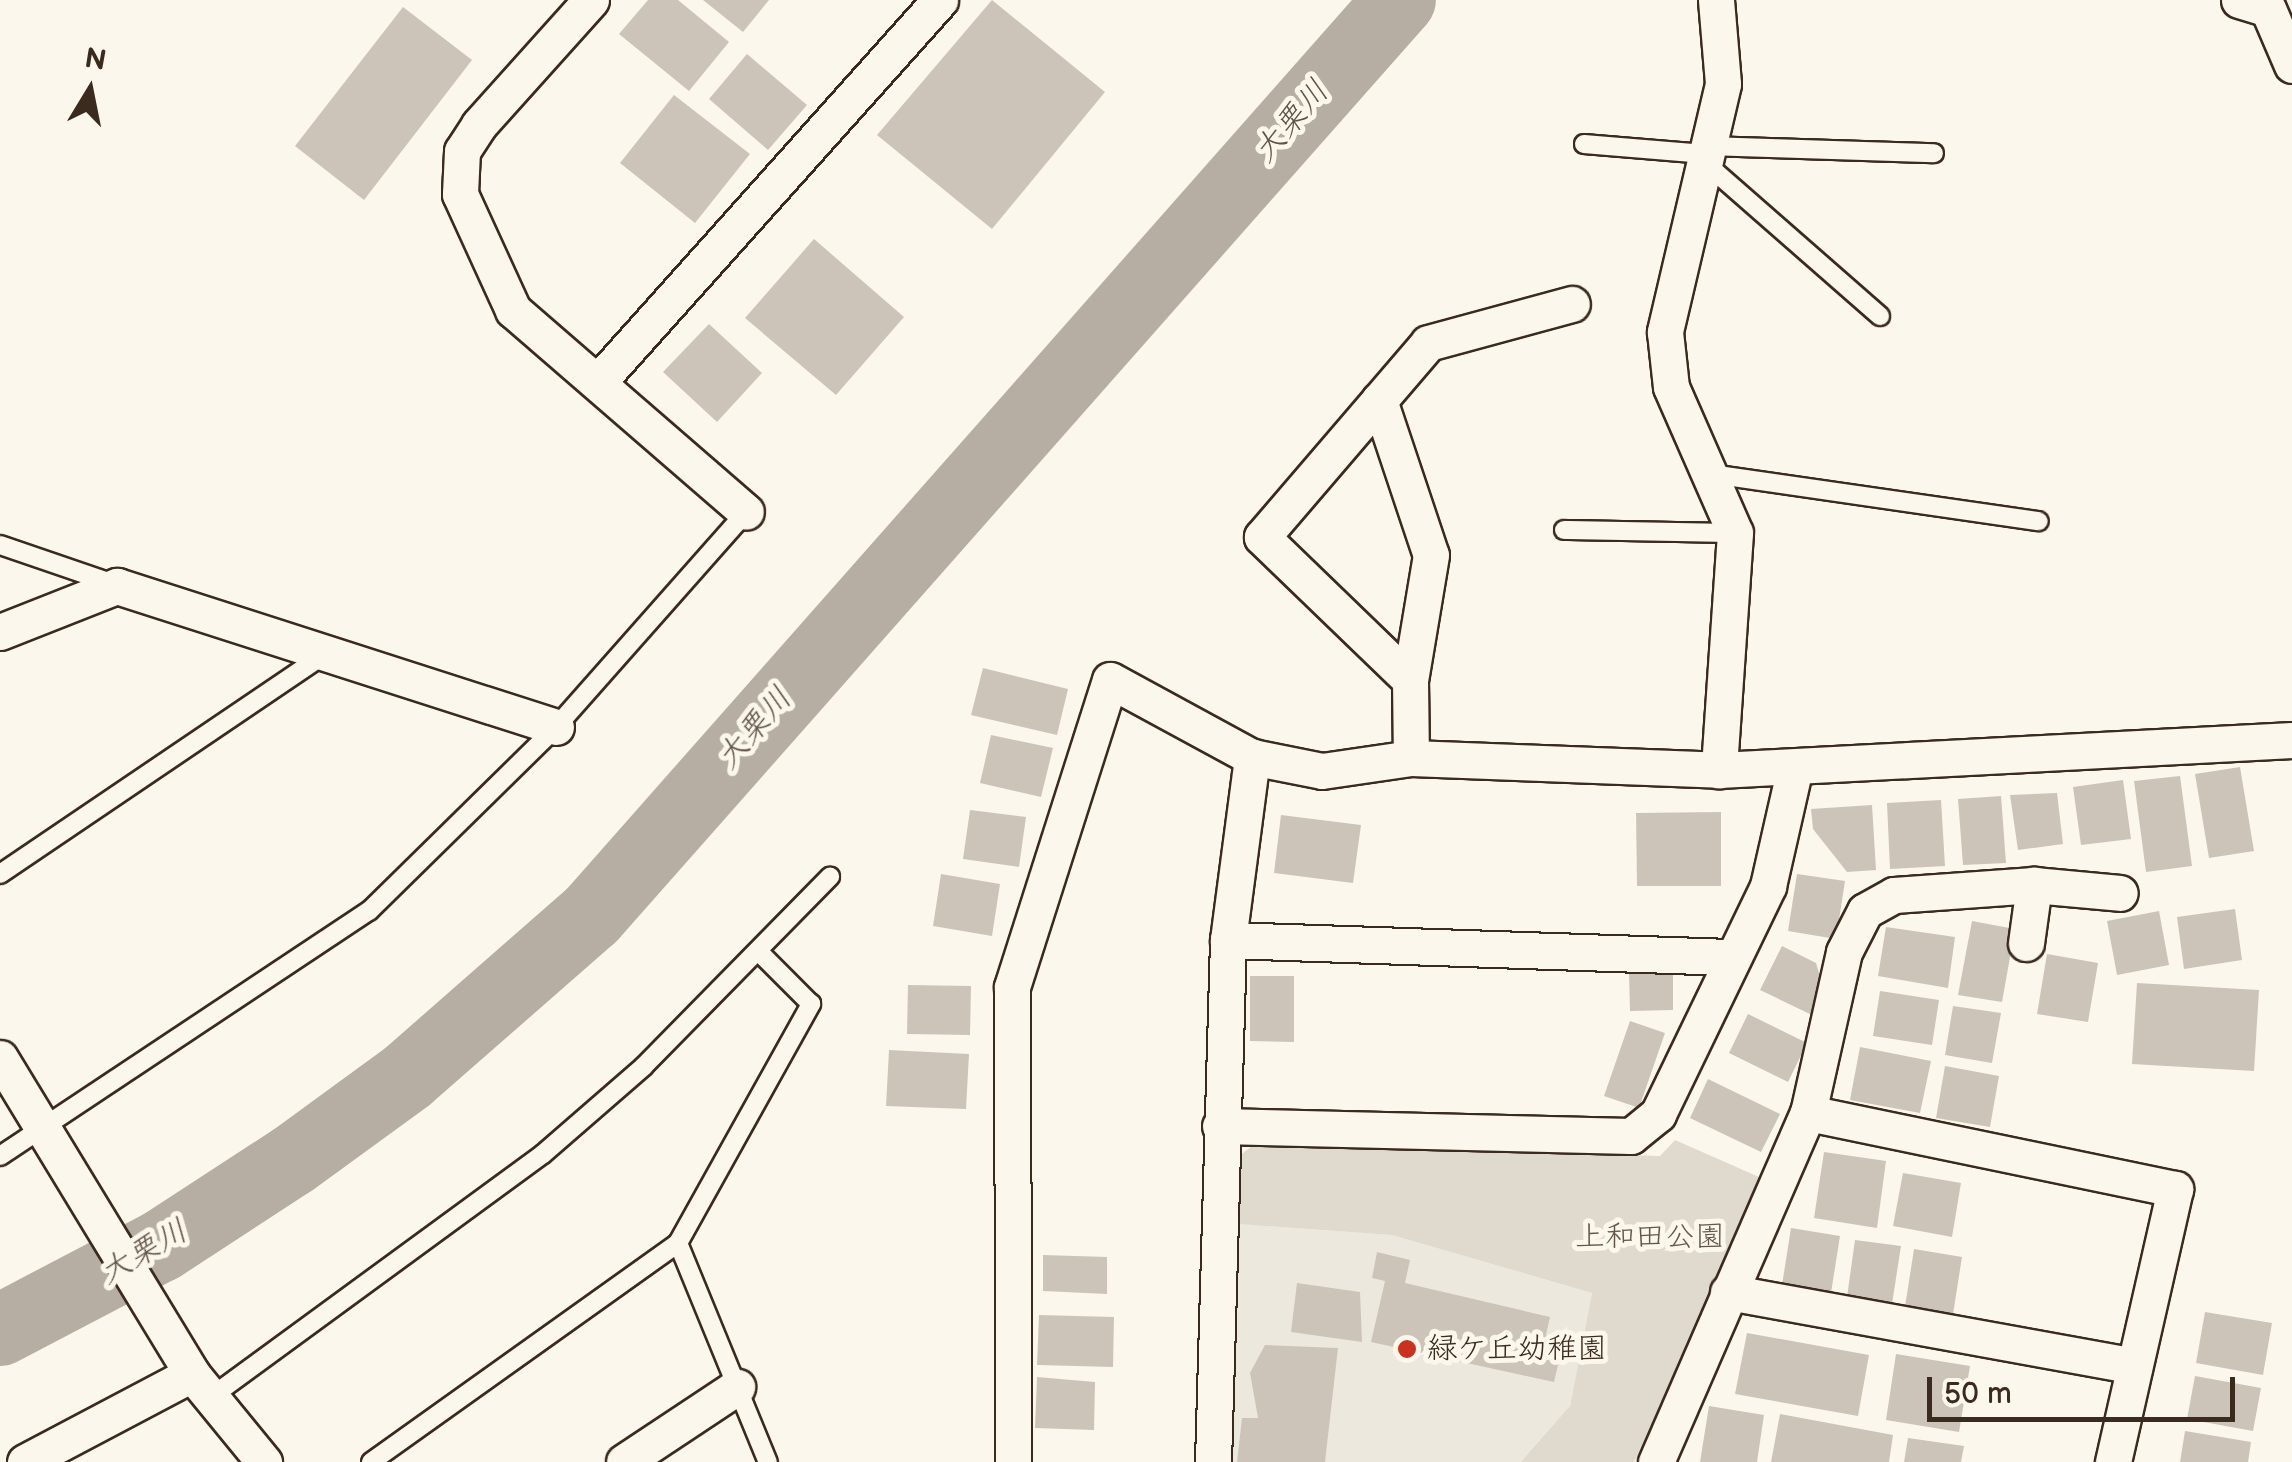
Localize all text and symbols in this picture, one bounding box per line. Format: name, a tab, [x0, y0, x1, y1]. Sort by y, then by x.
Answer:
north arrow	[40, 40, 140, 140]
text: N	[82, 42, 109, 78]
water label: 大栗川	[1246, 73, 1338, 171]
water label: 大栗川	[709, 680, 801, 778]
water label: 大栗川	[93, 1212, 195, 1294]
park label: 上和田公園	[1575, 1219, 1725, 1255]
place label: 緑ケ丘幼稚園	[1427, 1331, 1607, 1367]
marker: 緑ケ丘幼稚園	[1396, 1338, 1418, 1360]
scale bar	[1932, 1357, 2240, 1419]
text: 50 m	[1944, 1376, 2012, 1412]

